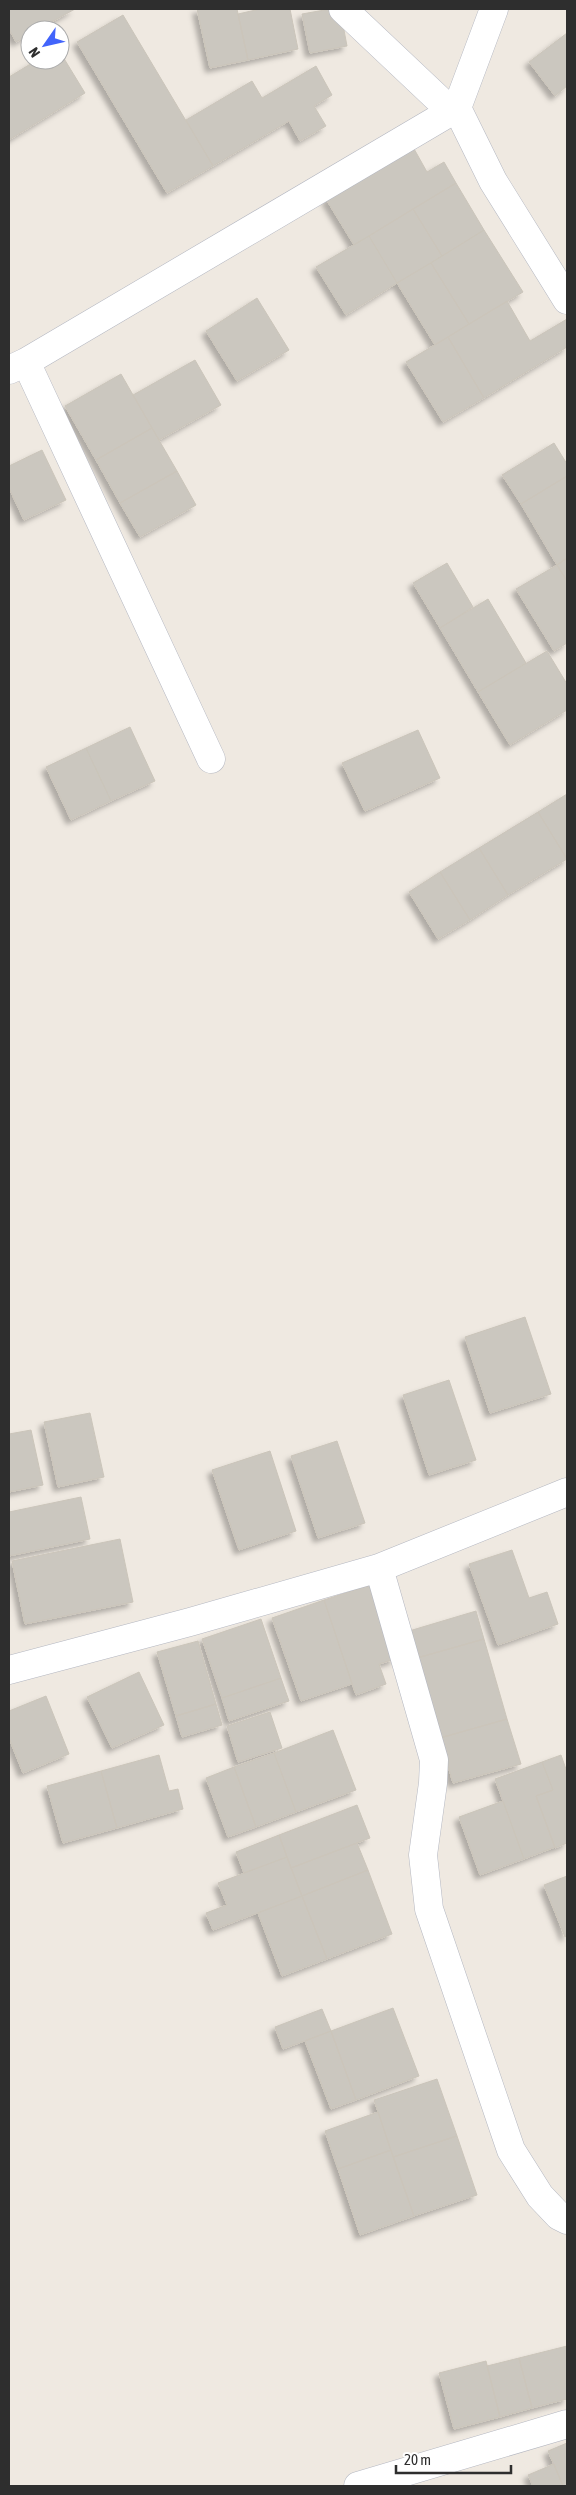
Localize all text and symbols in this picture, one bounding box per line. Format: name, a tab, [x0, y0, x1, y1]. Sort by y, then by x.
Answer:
north arrow	[20, 20, 70, 70]
text: N	[25, 44, 43, 60]
scale bar	[396, 2442, 511, 2474]
text: 20 m	[404, 2451, 431, 2468]

